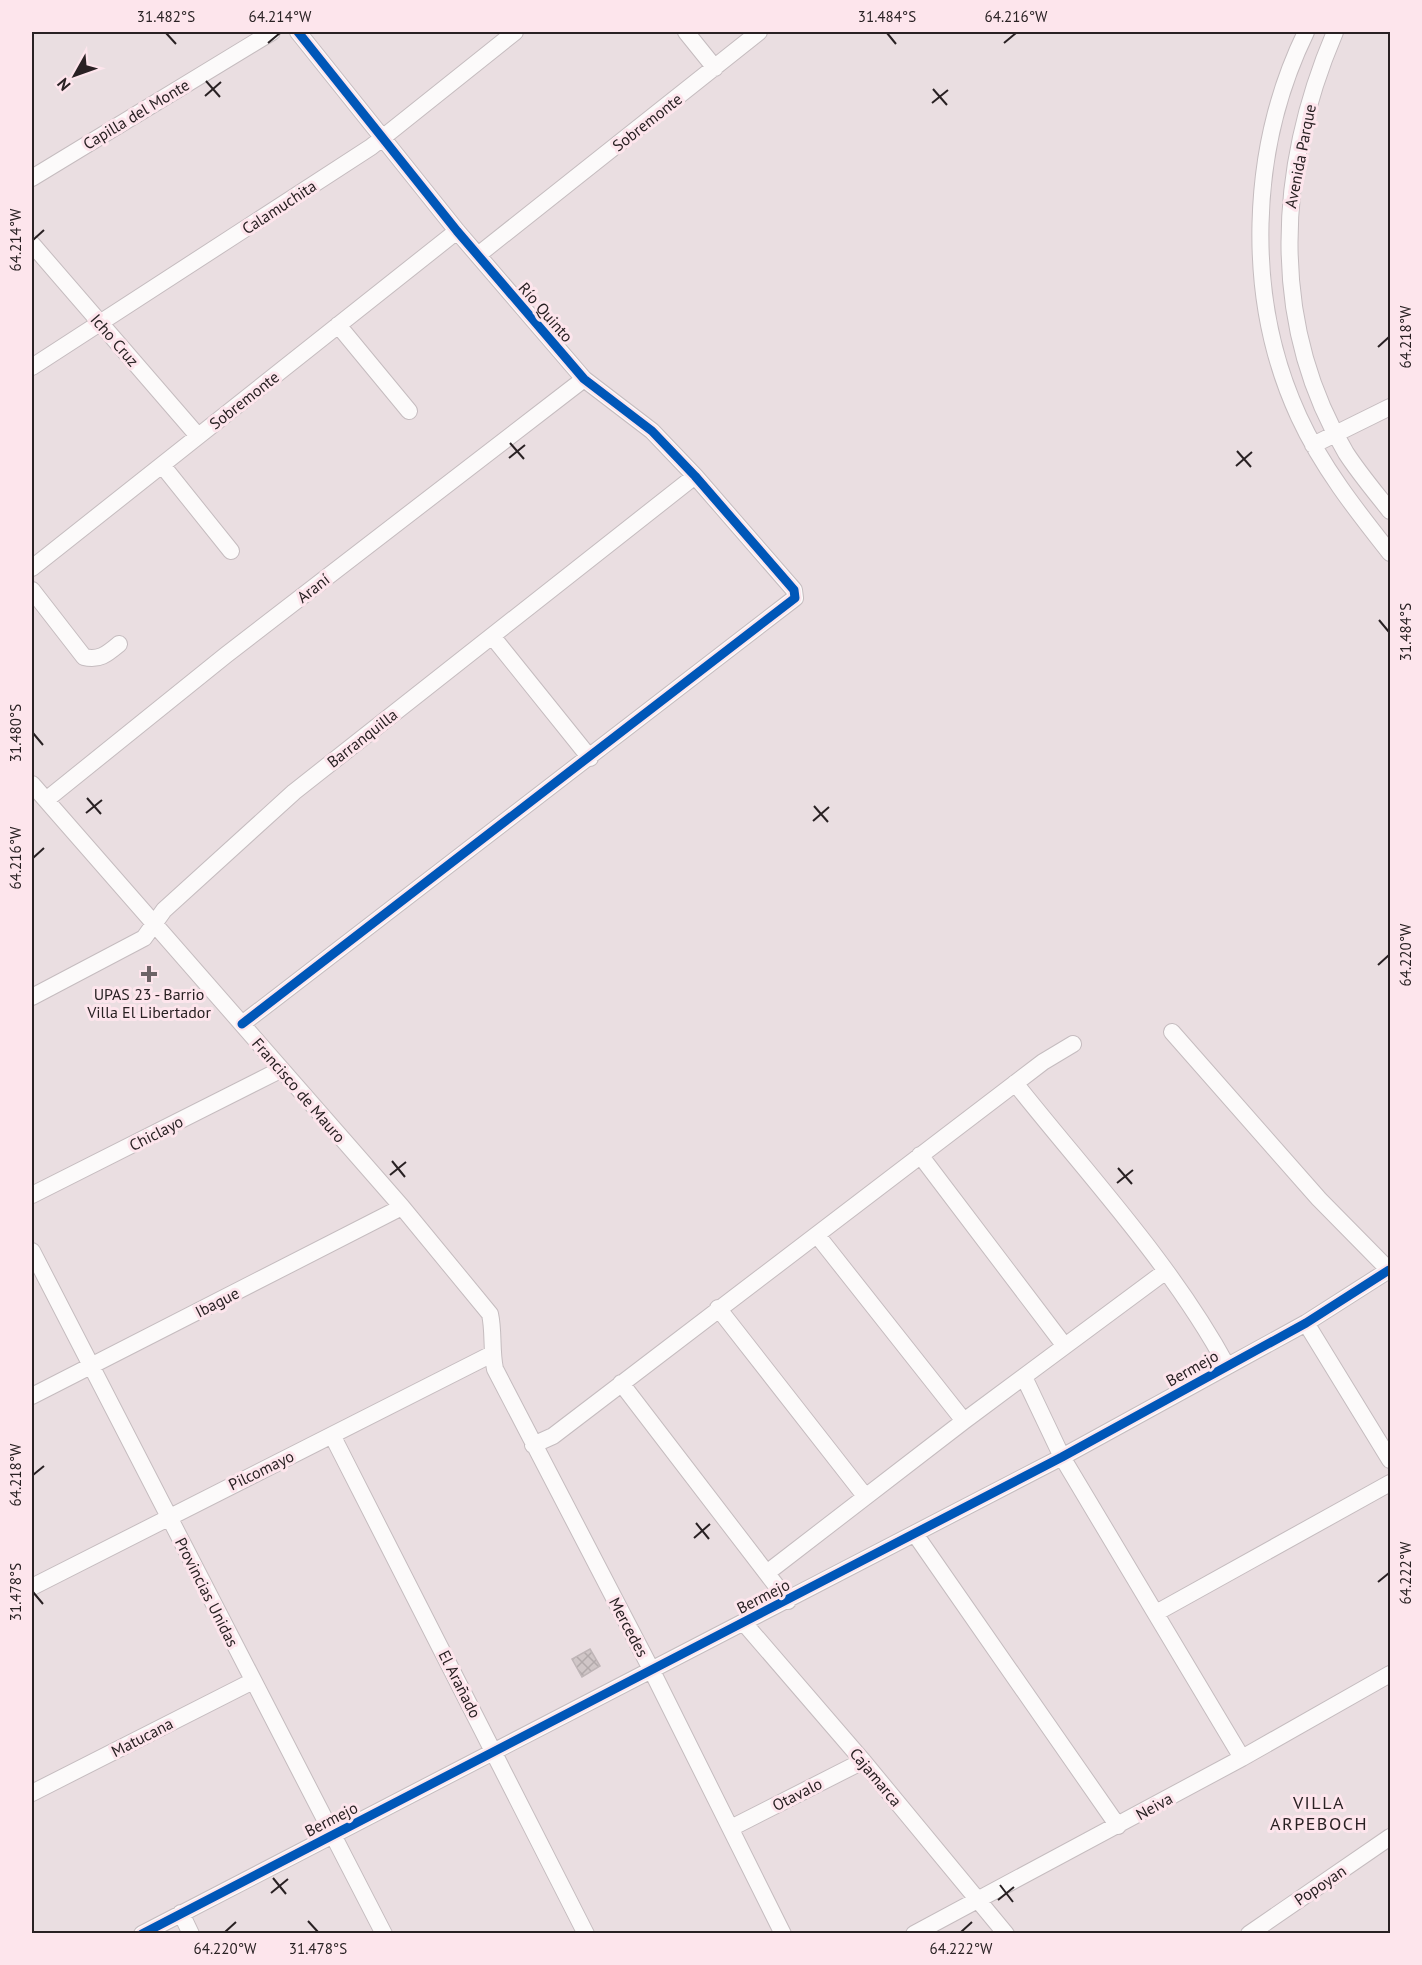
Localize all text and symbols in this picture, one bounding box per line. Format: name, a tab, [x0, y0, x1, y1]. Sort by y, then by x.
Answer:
text: 31.482°S	[137, 7, 195, 26]
text: 64.214°W	[249, 7, 312, 26]
text: 31.484°S	[858, 7, 916, 26]
text: 64.216°W	[985, 7, 1048, 26]
north arrow	[45, 45, 105, 105]
text: N	[52, 74, 75, 95]
street label: Capilla del Monte	[79, 74, 193, 154]
street label: Sobremonte	[608, 89, 686, 155]
street label: Avenida Parque	[1280, 102, 1320, 210]
street label: Calamuchita	[238, 176, 320, 238]
text: 64.214°W	[6, 208, 25, 271]
street label: Río Quinto	[515, 278, 577, 346]
text: 64.218°W	[1396, 305, 1415, 368]
street label: Icho Cruz	[87, 309, 143, 371]
street label: Sobremonte	[205, 367, 283, 433]
street label: Araní	[293, 569, 333, 607]
text: 31.484°S	[1396, 603, 1415, 661]
text: 31.480°S	[6, 704, 25, 762]
street label: Barranquilla	[323, 704, 401, 772]
text: 64.216°W	[6, 826, 25, 889]
text: 64.220°W	[1396, 923, 1415, 986]
marker: UPAS 23 - Barrio Villa El Libertador	[140, 965, 158, 983]
place label: UPAS 23 - Barrio Villa El Libertador	[86, 984, 211, 1022]
street label: Francisco de Mauro	[248, 1033, 350, 1147]
street label: Chiclayo	[126, 1111, 186, 1155]
street label: Ibague	[192, 1283, 242, 1321]
street label: Bermejo	[1162, 1345, 1222, 1391]
text: 64.218°W	[6, 1443, 25, 1506]
street label: Pilcomayo	[225, 1446, 297, 1494]
street label: Provincias Unidas	[171, 1534, 243, 1650]
text: 64.222°W	[1396, 1541, 1415, 1604]
text: 31.478°S	[6, 1563, 25, 1621]
street label: Bermejo	[733, 1574, 793, 1618]
street label: Mercedes	[605, 1594, 653, 1660]
street label: El Arañado	[434, 1647, 486, 1721]
street label: Matucana	[108, 1713, 176, 1761]
street label: Cajamarca	[846, 1744, 906, 1810]
street label: Otavalo	[769, 1773, 825, 1815]
street label: Neiva	[1132, 1788, 1176, 1824]
district label: VILLA ARPEBOCH	[1270, 1791, 1368, 1835]
street label: Bermejo	[301, 1797, 361, 1841]
street label: Popoyan	[1290, 1860, 1350, 1910]
text: 64.220°W	[194, 1939, 257, 1958]
text: 31.478°S	[289, 1939, 347, 1958]
text: 64.222°W	[930, 1939, 993, 1958]

